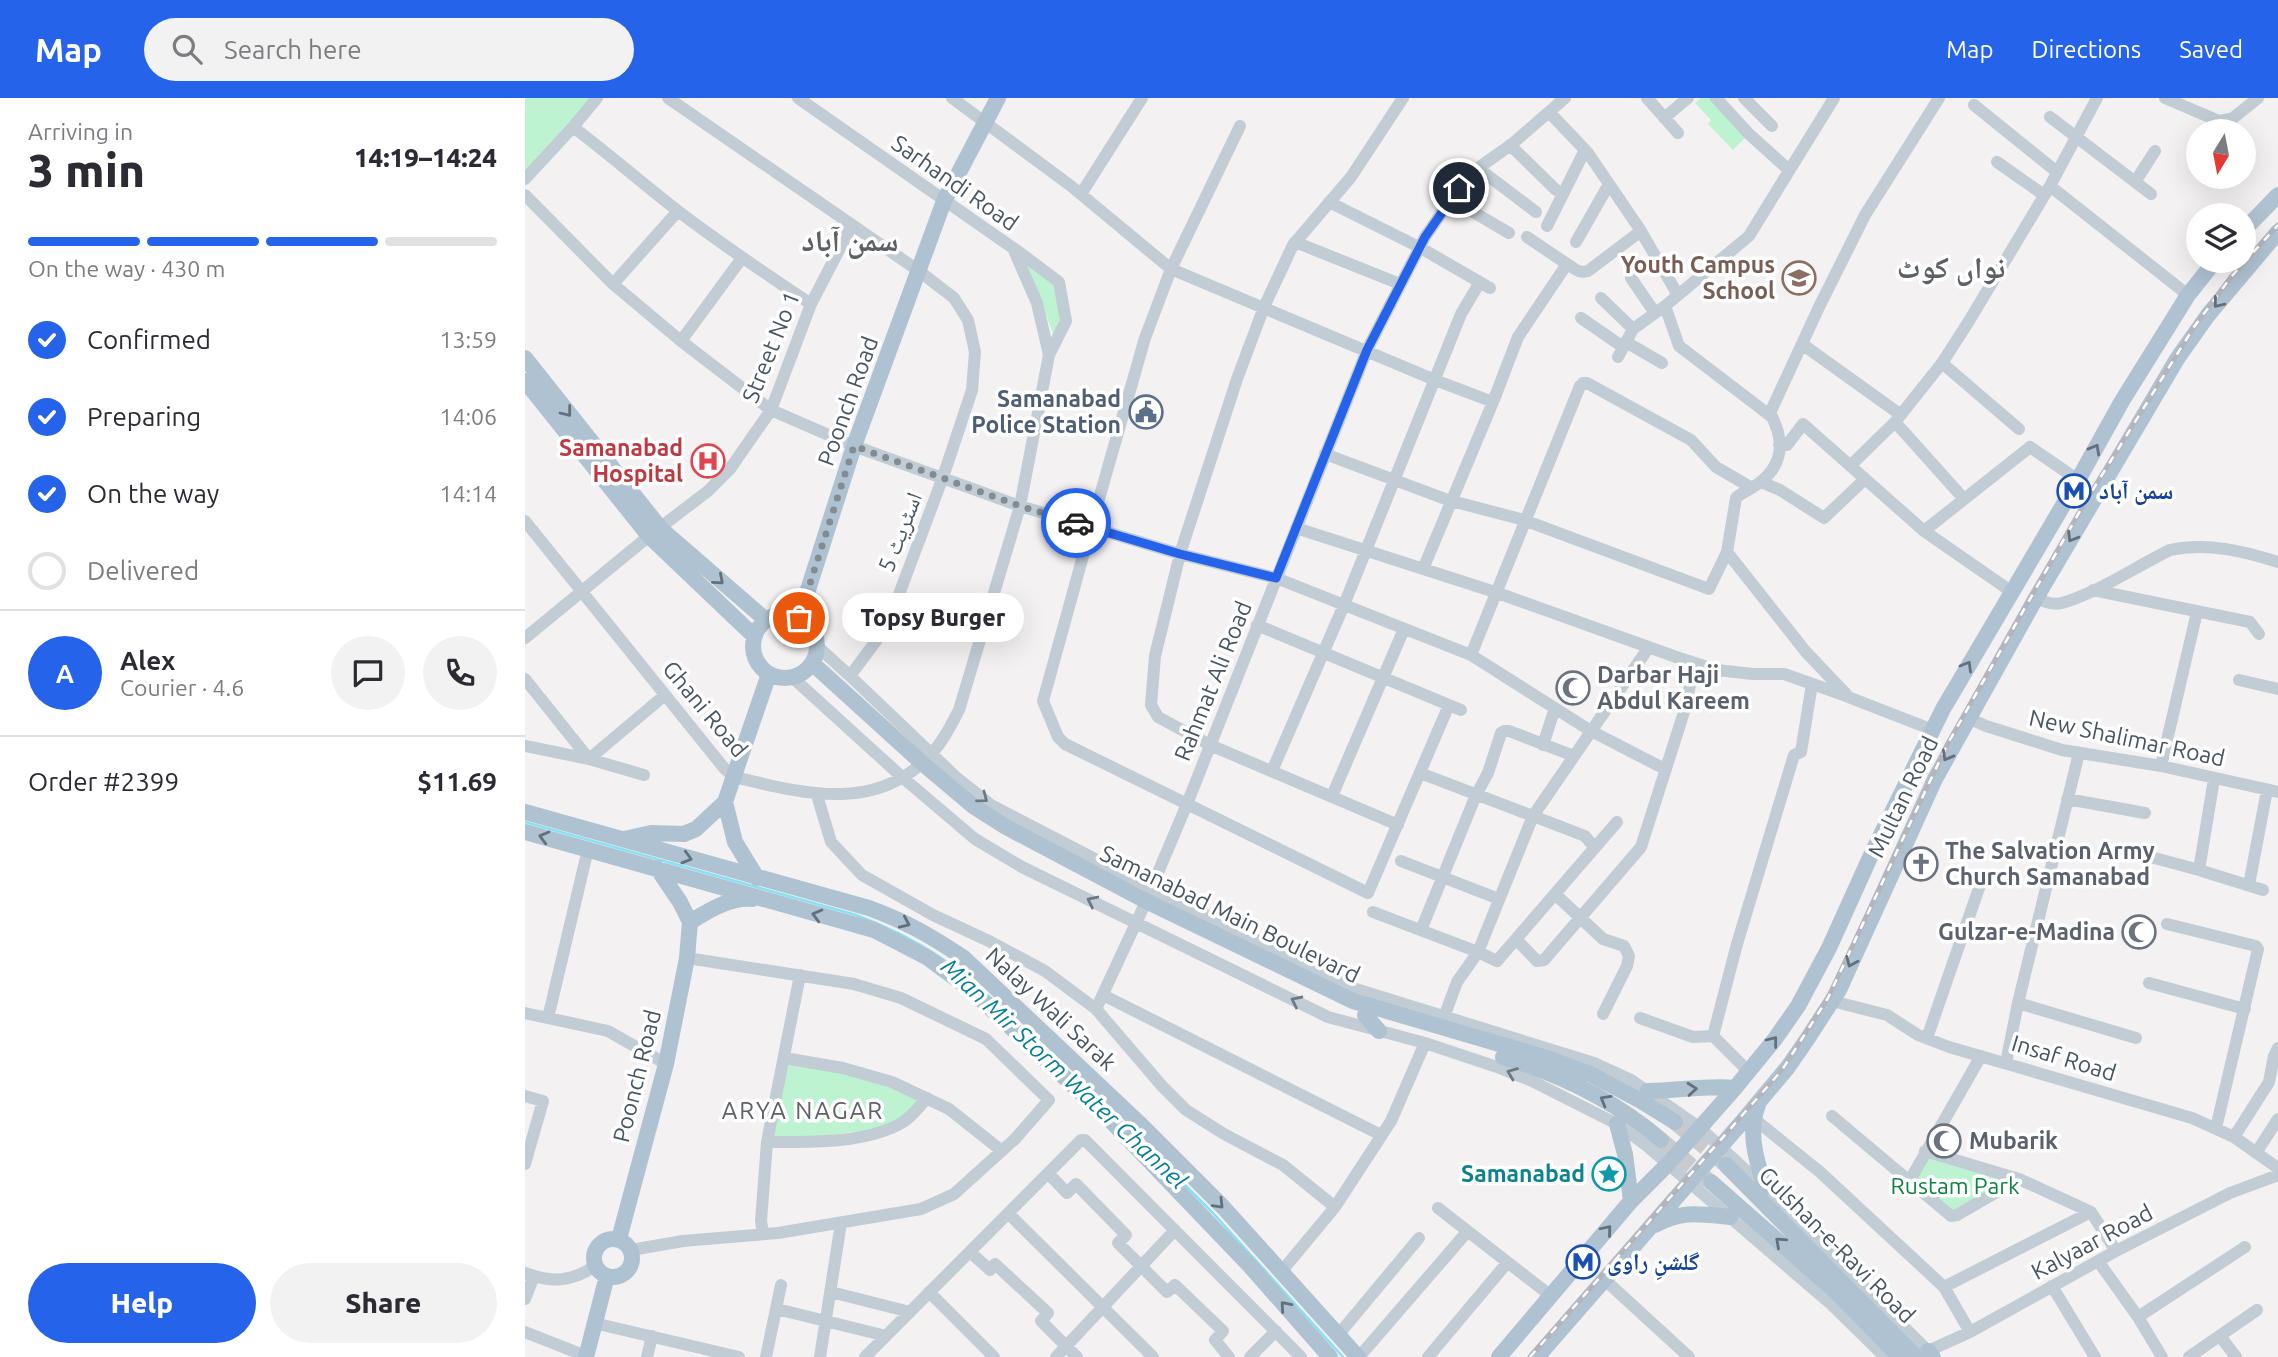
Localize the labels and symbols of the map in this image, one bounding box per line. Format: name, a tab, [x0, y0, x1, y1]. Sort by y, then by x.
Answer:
north arrow	[2186, 119, 2256, 189]
street label: Sarhandi Road	[887, 130, 1023, 235]
pin	[1429, 158, 1489, 218]
district label: سمن آباد	[802, 223, 898, 259]
district label: نواں کوٹ	[1897, 250, 2005, 286]
place label: Youth Campus School	[1621, 252, 1775, 303]
school or university icon: Youth Campus School	[1780, 259, 1818, 297]
street label: Street No 1	[737, 288, 804, 406]
one-way arrow	[2213, 295, 2226, 307]
street label: Poonch Road	[813, 333, 882, 469]
place label: Samanabad Police Station	[971, 386, 1121, 437]
public building icon: Samanabad Police Station	[1127, 393, 1165, 431]
one-way arrow	[559, 404, 572, 416]
place label: Samanabad Hospital	[559, 435, 683, 486]
hospital icon: Samanabad Hospital	[689, 442, 727, 480]
one-way arrow	[2087, 443, 2100, 456]
metro station icon: سمن آباد	[2055, 472, 2093, 510]
place label: سمن آباد	[2099, 478, 2173, 505]
courier	[1041, 488, 1111, 558]
street label: اسٹریٹ 5	[873, 489, 927, 576]
one-way arrow	[2067, 530, 2080, 543]
one-way arrow	[711, 572, 724, 584]
pin	[769, 588, 829, 648]
callout: Topsy Burger	[841, 594, 1023, 642]
street label: Rahmat Ali Road	[1169, 597, 1256, 764]
street label: Ghani Road	[658, 656, 753, 762]
one-way arrow	[1959, 660, 1972, 673]
place label: Darbar Haji Abdul Kareem	[1597, 662, 1750, 713]
mosque icon: Darbar Haji Abdul Kareem	[1554, 669, 1592, 707]
street label: New Shalimar Road	[2027, 705, 2227, 770]
street label: Multan Road	[1863, 732, 1943, 861]
one-way arrow	[1942, 749, 1955, 762]
one-way arrow	[976, 790, 988, 803]
one-way arrow	[539, 831, 551, 845]
place label: The Salvation Army Church Samanabad	[1945, 838, 2155, 889]
street label: Samanabad Main Boulevard	[1096, 840, 1364, 987]
church icon: The Salvation Army Church Samanabad	[1902, 845, 1940, 883]
one-way arrow	[681, 850, 693, 864]
one-way arrow	[1087, 895, 1099, 909]
one-way arrow	[811, 909, 823, 923]
mosque icon: Gulzar-e-Madina	[2120, 913, 2158, 951]
one-way arrow	[898, 915, 910, 929]
place label: Gulzar-e-Madina	[1938, 919, 2115, 944]
street label: Nalay Wali Sarak	[981, 942, 1122, 1075]
water label: Mian Mir Storm Water Channel	[936, 953, 1193, 1195]
one-way arrow	[1845, 955, 1859, 968]
one-way arrow	[1291, 996, 1303, 1010]
street label: Poonch Road	[608, 1007, 665, 1145]
street label: Insaf Road	[2009, 1030, 2119, 1085]
one-way arrow	[1765, 1037, 1778, 1049]
one-way arrow	[1506, 1067, 1518, 1081]
one-way arrow	[1686, 1082, 1697, 1097]
one-way arrow	[1599, 1096, 1612, 1109]
district label: ARYA NAGAR	[722, 1097, 884, 1124]
mosque icon: Mubarik	[1925, 1122, 1963, 1160]
place label: Mubarik	[1969, 1128, 2058, 1153]
place icon: Samanabad	[1590, 1155, 1628, 1193]
place label: Samanabad	[1461, 1161, 1585, 1186]
street label: Gulshan-e-Ravi Road	[1754, 1162, 1920, 1328]
park label: Rustam Park	[1890, 1173, 2020, 1198]
one-way arrow	[1211, 1196, 1224, 1209]
street label: Kalyaar Road	[2027, 1199, 2157, 1284]
one-way arrow	[1598, 1225, 1611, 1238]
one-way arrow	[1775, 1238, 1788, 1250]
metro station icon: گلشنِ راوی	[1564, 1243, 1602, 1281]
place label: گلشنِ راوی	[1607, 1249, 1699, 1281]
one-way arrow	[1281, 1301, 1293, 1314]

